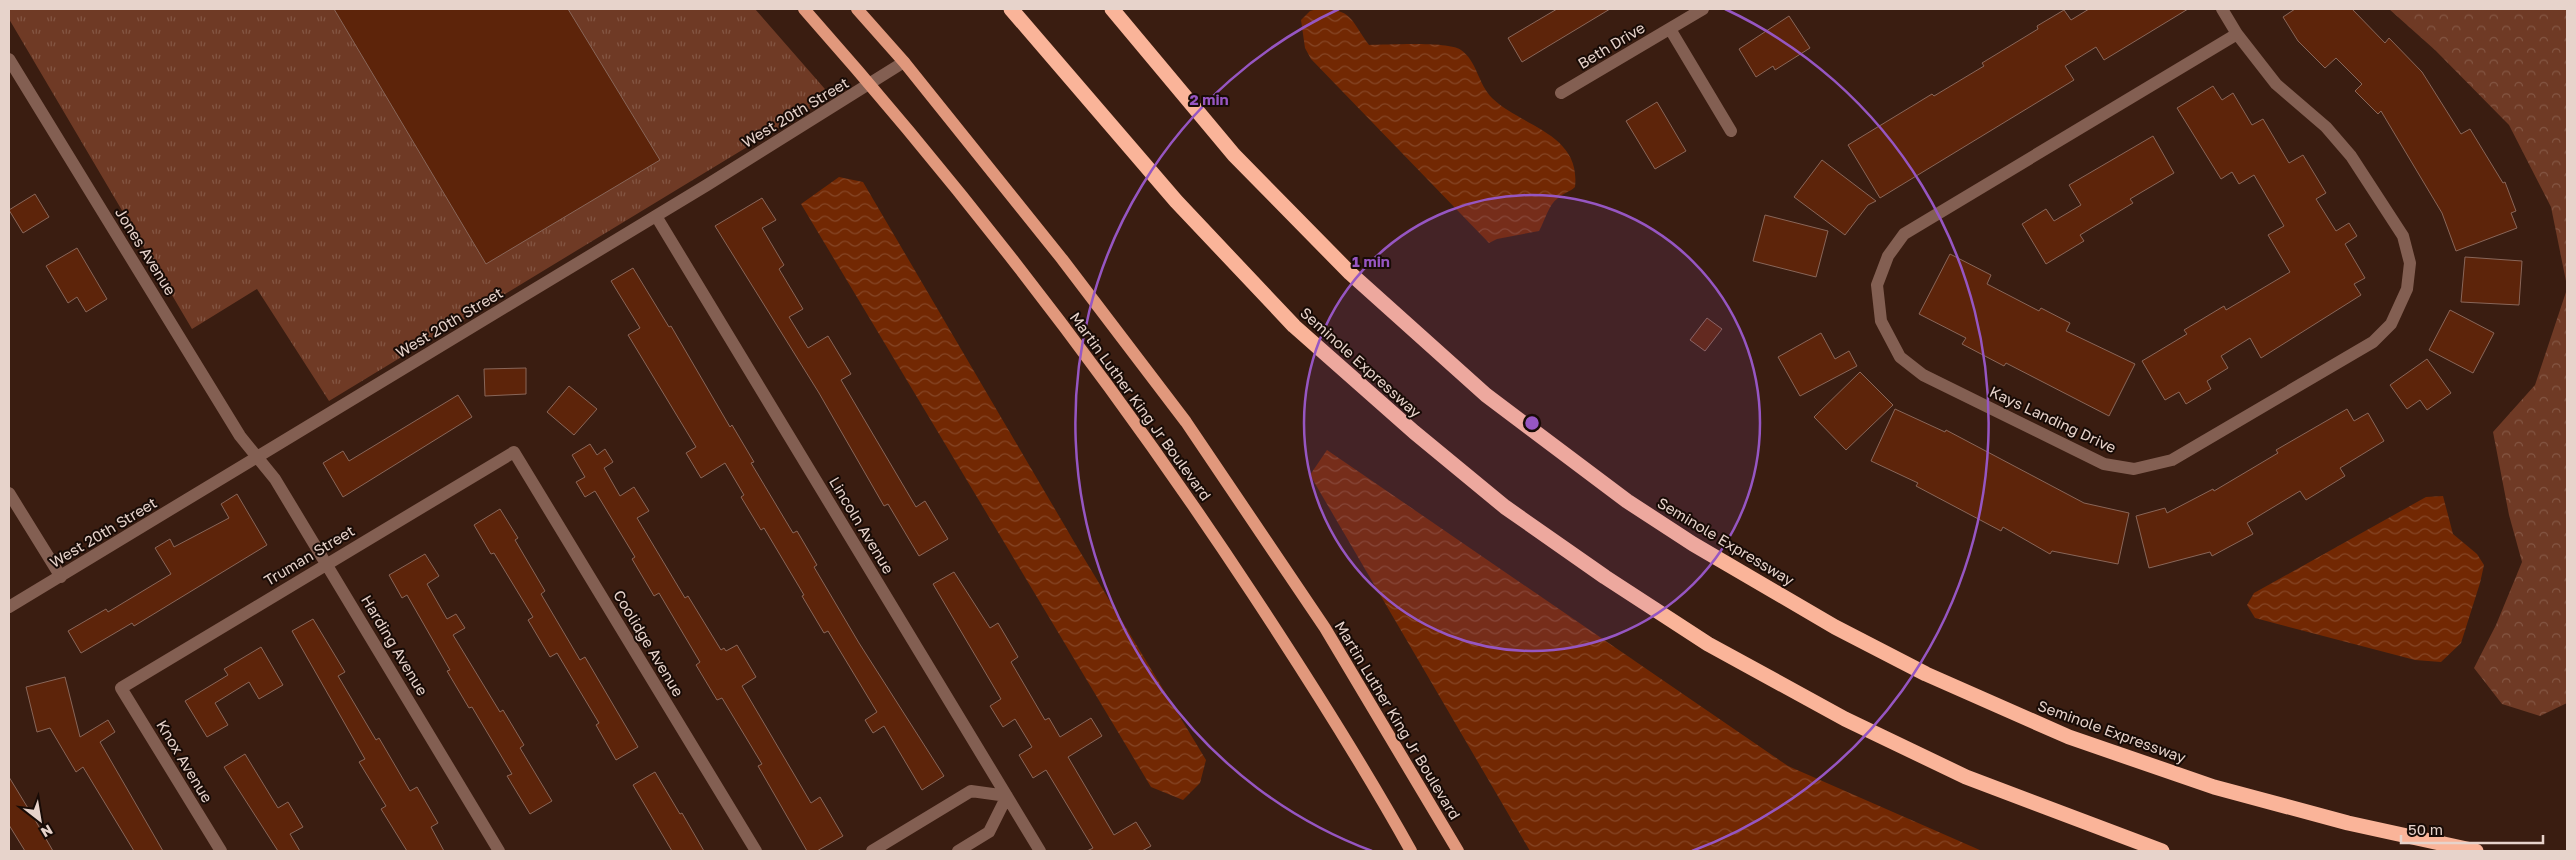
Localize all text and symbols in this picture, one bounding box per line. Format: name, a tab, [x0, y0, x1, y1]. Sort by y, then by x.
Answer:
street label: Beth Drive	[1574, 18, 1648, 72]
street label: West 20th Street	[738, 73, 852, 151]
text: 2 min	[1189, 90, 1229, 108]
street label: Jones Avenue	[112, 204, 180, 298]
text: 1 min	[1352, 252, 1390, 270]
street label: West 20th Street	[392, 283, 506, 361]
street label: Seminole Expressway	[1297, 303, 1426, 421]
street label: Martin Luther King Jr Boulevard	[1067, 308, 1215, 504]
street label: Kays Landing Drive	[1987, 382, 2119, 456]
centre of rings	[1523, 414, 1541, 432]
street label: Lincoln Avenue	[826, 473, 898, 577]
street label: West 20th Street	[46, 493, 160, 571]
street label: Seminole Expressway	[1654, 493, 1798, 589]
street label: Truman Street	[261, 521, 357, 589]
street label: Coolidge Avenue	[610, 587, 688, 700]
street label: Harding Avenue	[358, 592, 432, 699]
street label: Martin Luther King Jr Boulevard	[1331, 617, 1465, 823]
street label: Seminole Expressway	[2035, 696, 2189, 766]
street label: Knox Avenue	[153, 716, 217, 806]
north arrow	[15, 795, 65, 845]
scale bar	[2401, 812, 2544, 844]
text: 50 m	[2408, 820, 2443, 838]
text: N	[38, 822, 56, 842]

